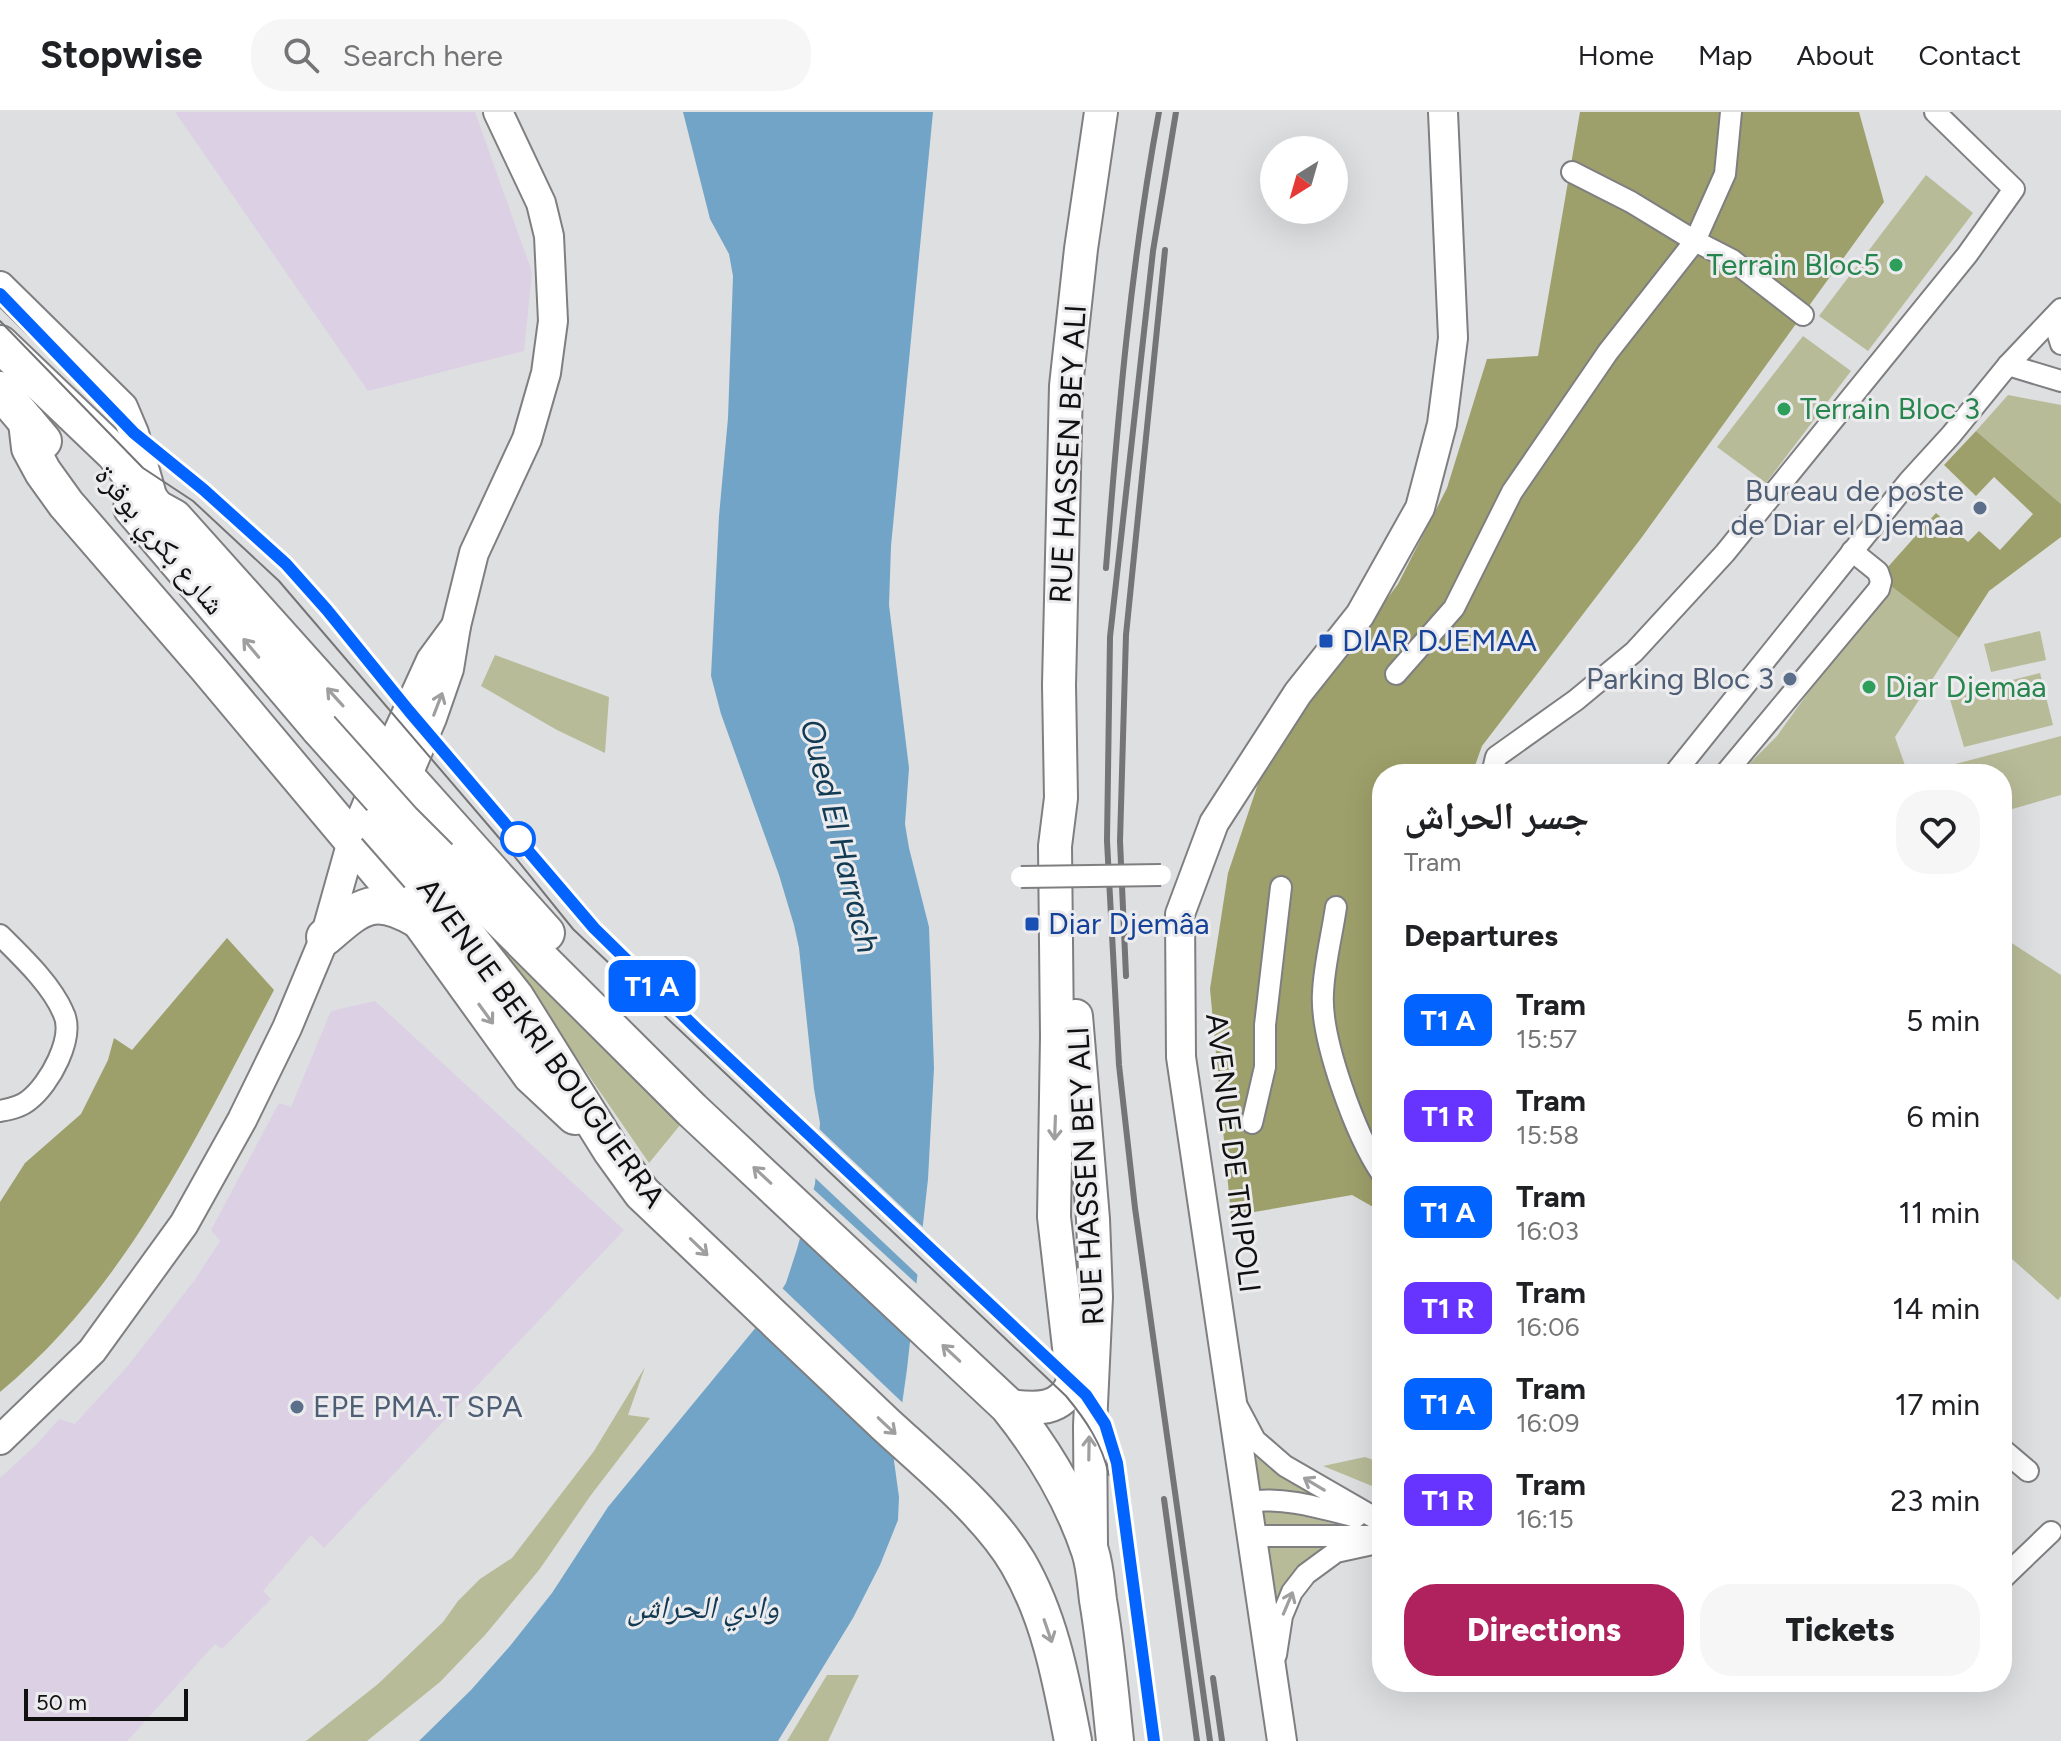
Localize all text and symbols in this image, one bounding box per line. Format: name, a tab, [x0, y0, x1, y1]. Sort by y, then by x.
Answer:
search box	[251, 19, 811, 91]
text: Stopwise	[40, 32, 203, 78]
icon: search	[279, 33, 323, 77]
text: Search here	[343, 37, 503, 74]
text: Home	[1578, 38, 1654, 72]
text: Map	[1698, 38, 1753, 72]
text: About	[1797, 38, 1874, 72]
text: Contact	[1918, 38, 2021, 72]
north arrow	[1260, 136, 1348, 224]
map controls	[1260, 136, 1348, 224]
place label: Terrain Bloc5	[1706, 246, 1880, 283]
marker: Terrain Bloc5	[1887, 256, 1905, 274]
street label: RUE HASSEN BEY ALI	[1041, 304, 1094, 604]
place label: Terrain Bloc 3	[1800, 390, 1980, 427]
marker: Terrain Bloc 3	[1775, 400, 1793, 418]
street label: شارع بكري بوقرة	[83, 457, 234, 626]
place label: Bureau de poste de Diar el Djemaa	[1731, 472, 1964, 543]
marker: Bureau de poste de Diar el Djemaa	[1971, 499, 1989, 517]
place label: DIAR DJEMAA	[1342, 622, 1538, 659]
marker: DIAR DJEMAA	[1317, 632, 1335, 650]
one-way arrow	[242, 639, 260, 659]
place label: Parking Bloc 3	[1586, 660, 1774, 697]
place label: Diar Djemaa	[1885, 668, 2047, 705]
marker: Parking Bloc 3	[1781, 670, 1799, 688]
marker: Diar Djemaa	[1860, 678, 1878, 696]
one-way arrow	[327, 687, 345, 707]
one-way arrow	[432, 692, 446, 717]
water label: Oued El Harrach	[793, 715, 887, 957]
button: heart	[1896, 790, 1980, 874]
text: جسر الحراش	[1404, 793, 1589, 839]
unlabelled marker	[501, 822, 535, 856]
text: Tram	[1404, 846, 1461, 878]
street label: AVENUE BEKRI BOUGUERRA	[409, 871, 674, 1215]
place label: Diar Djemâa	[1048, 905, 1210, 942]
marker: Diar Djemâa	[1023, 915, 1041, 933]
text: Departures	[1404, 917, 1558, 954]
line badge: T1 A	[596, 960, 708, 1012]
text: T1 A	[625, 969, 679, 1003]
text: Tram	[1516, 986, 1586, 1023]
text: 5 min	[1906, 1002, 1980, 1039]
one-way arrow	[478, 1003, 495, 1025]
text: T1 A	[1421, 1003, 1475, 1037]
street label: AVENUE DE TRIPOLI	[1198, 1011, 1269, 1295]
text: 15:57	[1516, 1023, 1577, 1055]
street label: RUE HASSEN BEY ALI	[1059, 1026, 1112, 1326]
text: Tram	[1516, 1082, 1586, 1119]
text: 6 min	[1906, 1098, 1980, 1135]
text: T1 R	[1422, 1099, 1474, 1133]
one-way arrow	[1047, 1114, 1062, 1141]
text: 15:58	[1516, 1119, 1579, 1151]
one-way arrow	[752, 1166, 772, 1185]
text: Tram	[1516, 1178, 1586, 1215]
text: 11 min	[1899, 1194, 1980, 1231]
text: T1 A	[1421, 1195, 1475, 1229]
text: 16:03	[1516, 1215, 1579, 1247]
one-way arrow	[689, 1237, 708, 1256]
text: Tram	[1516, 1274, 1586, 1311]
text: 14 min	[1892, 1290, 1980, 1327]
text: T1 R	[1422, 1291, 1474, 1325]
text: 16:06	[1516, 1311, 1579, 1343]
one-way arrow	[942, 1344, 962, 1363]
text: Tram	[1516, 1370, 1586, 1407]
text: 17 min	[1895, 1386, 1980, 1423]
text: T1 A	[1421, 1387, 1475, 1421]
place label: EPE PMA.T SPA	[313, 1388, 523, 1425]
marker: EPE PMA.T SPA	[288, 1398, 306, 1416]
text: 16:09	[1516, 1407, 1579, 1439]
one-way arrow	[877, 1416, 897, 1435]
one-way arrow	[1081, 1435, 1097, 1462]
text: Tram	[1516, 1466, 1586, 1503]
one-way arrow	[1303, 1475, 1326, 1491]
text: 23 min	[1890, 1482, 1980, 1519]
text: T1 R	[1422, 1483, 1474, 1517]
text: 16:15	[1516, 1503, 1574, 1535]
button: Directions	[1404, 1584, 1684, 1676]
button: Tickets	[1700, 1584, 1980, 1676]
water label: وادي الحراش	[627, 1588, 779, 1632]
one-way arrow	[1281, 1591, 1296, 1615]
one-way arrow	[1041, 1618, 1056, 1643]
scale bar	[24, 1685, 188, 1721]
text: 50 m	[36, 1689, 87, 1716]

